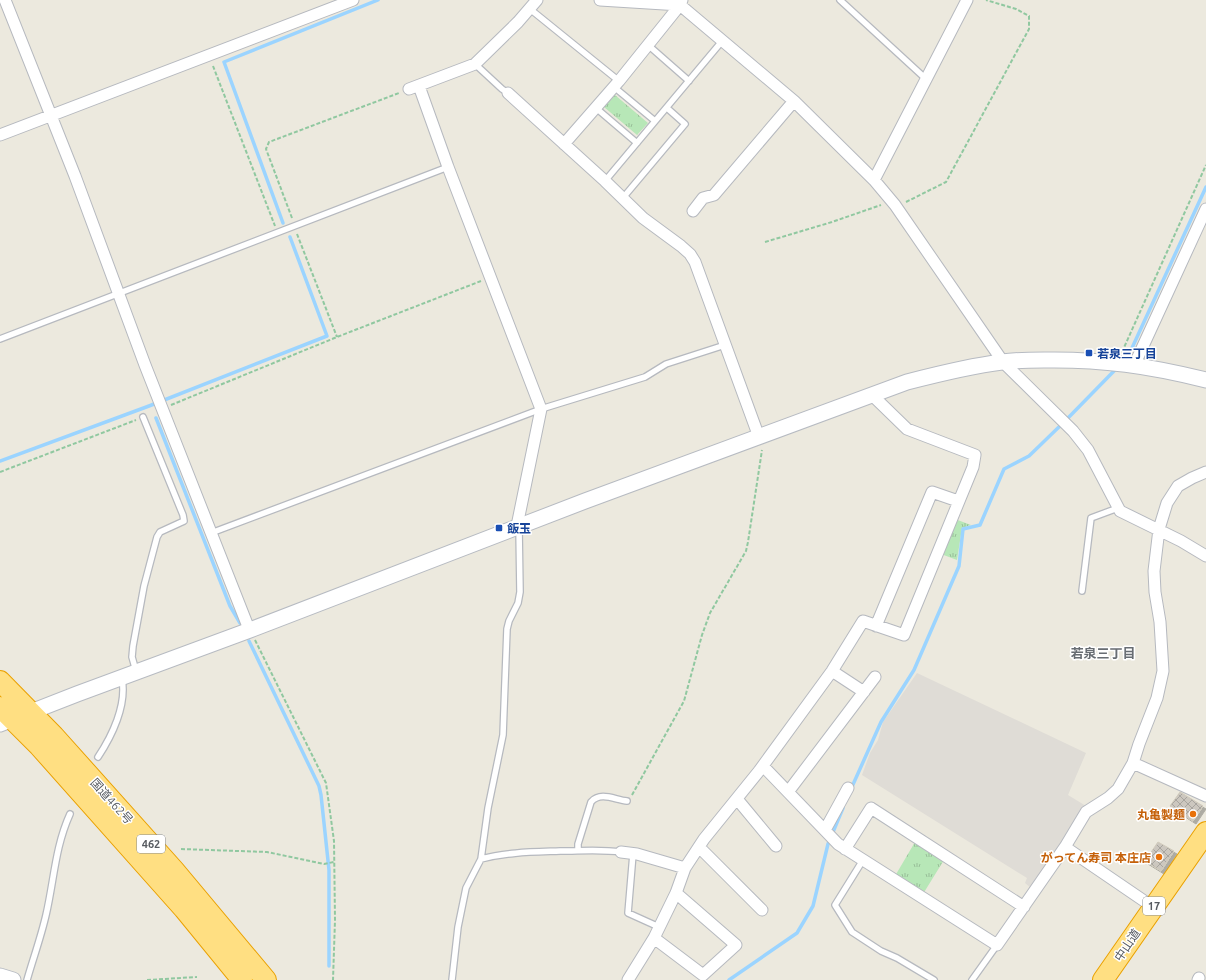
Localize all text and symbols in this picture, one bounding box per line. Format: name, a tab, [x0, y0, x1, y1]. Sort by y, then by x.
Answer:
place label: 若泉三丁目	[1097, 347, 1157, 360]
marker: 若泉三丁目	[1084, 348, 1094, 358]
place label: 飯玉	[507, 522, 531, 535]
marker: 飯玉	[494, 523, 504, 533]
district label: 若泉三丁目	[1070, 646, 1136, 660]
street label: 国道462号	[88, 776, 136, 826]
place label: 丸亀製麺	[1137, 808, 1185, 821]
marker: 丸亀製麺	[1188, 809, 1198, 819]
road number: 462	[137, 835, 165, 853]
place label: がってん寿司 本庄店	[1041, 851, 1151, 864]
marker: がってん寿司 本庄店	[1154, 852, 1164, 862]
road number: 17	[1143, 897, 1165, 915]
street label: 中山道	[1112, 926, 1142, 964]

